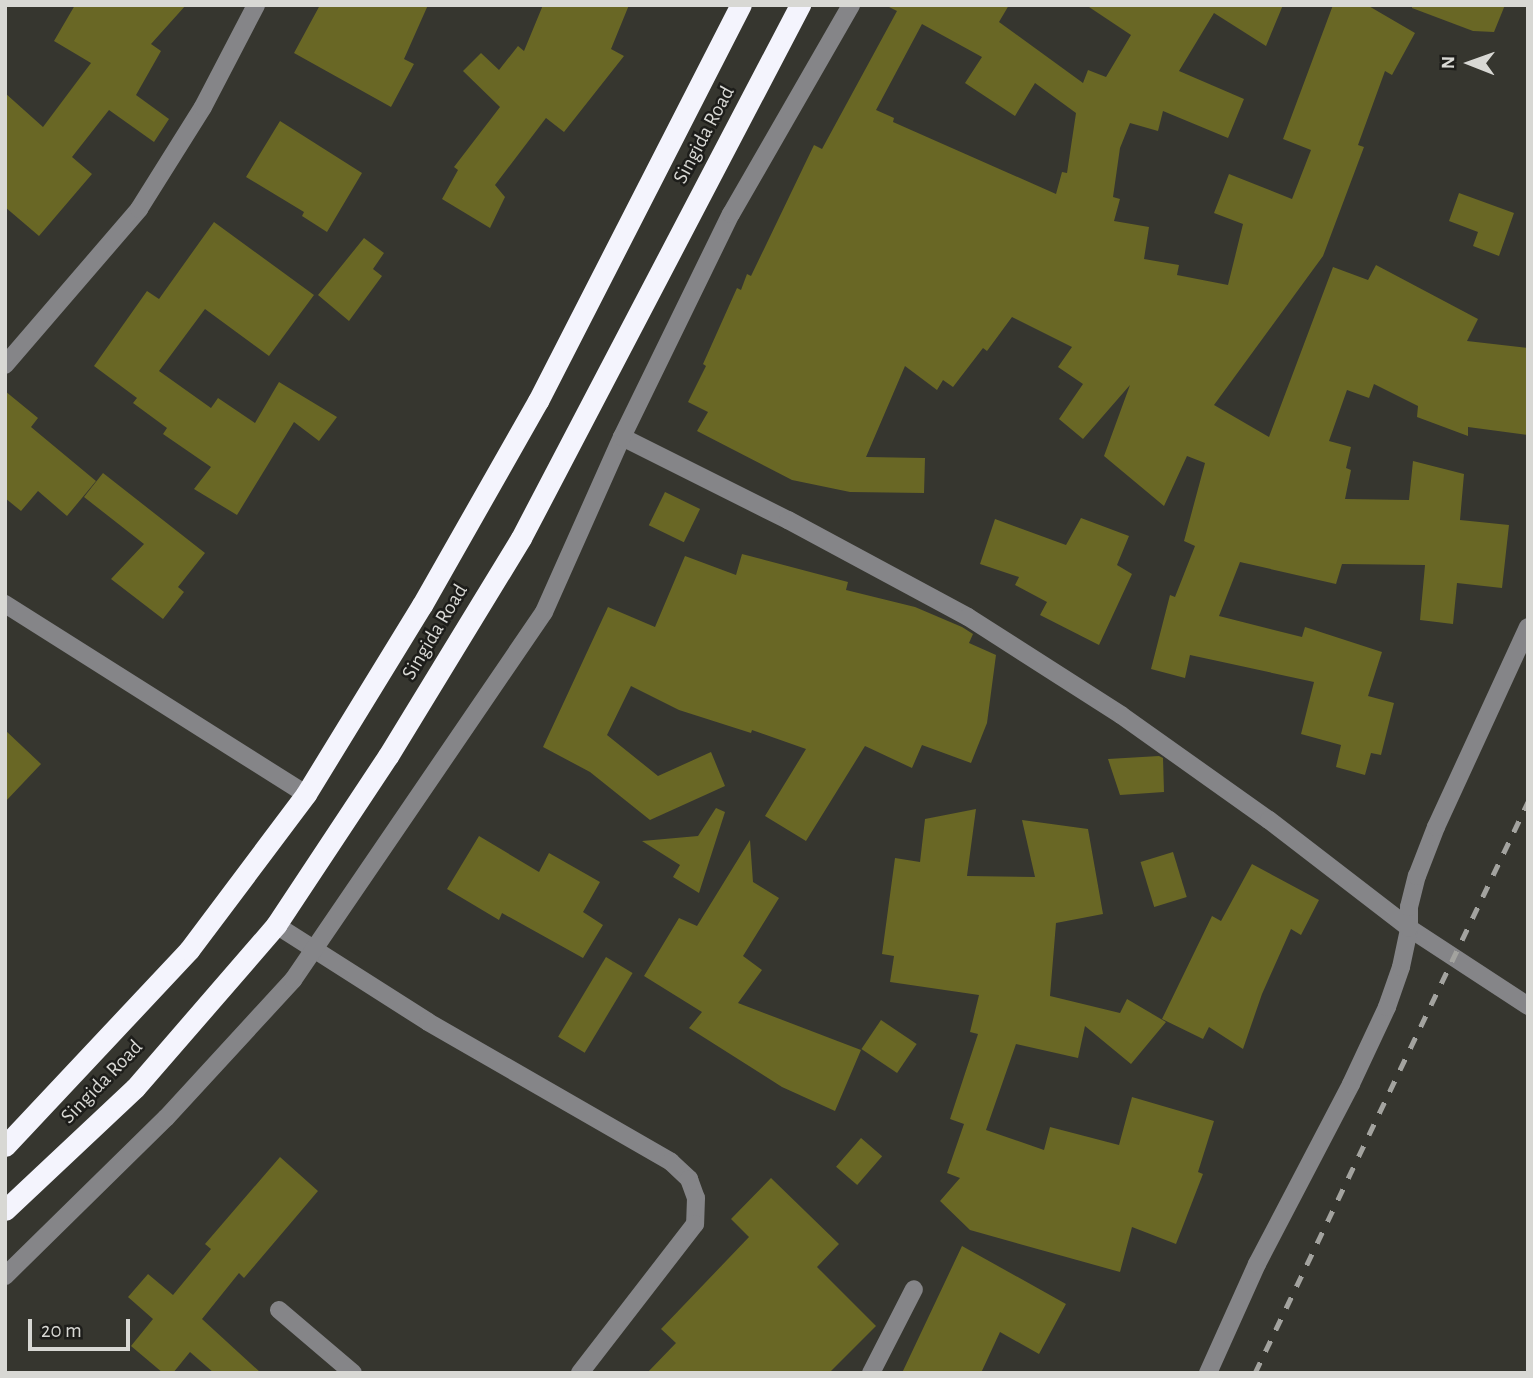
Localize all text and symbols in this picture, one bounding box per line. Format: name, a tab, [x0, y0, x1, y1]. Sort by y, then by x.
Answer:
north arrow	[1435, 28, 1505, 98]
text: N	[1439, 56, 1458, 69]
street label: Singida Road	[668, 82, 740, 188]
street label: Singida Road	[397, 580, 473, 684]
street label: Singida Road	[56, 1035, 148, 1129]
scale bar	[32, 1304, 133, 1348]
text: 20 m	[41, 1320, 82, 1341]

